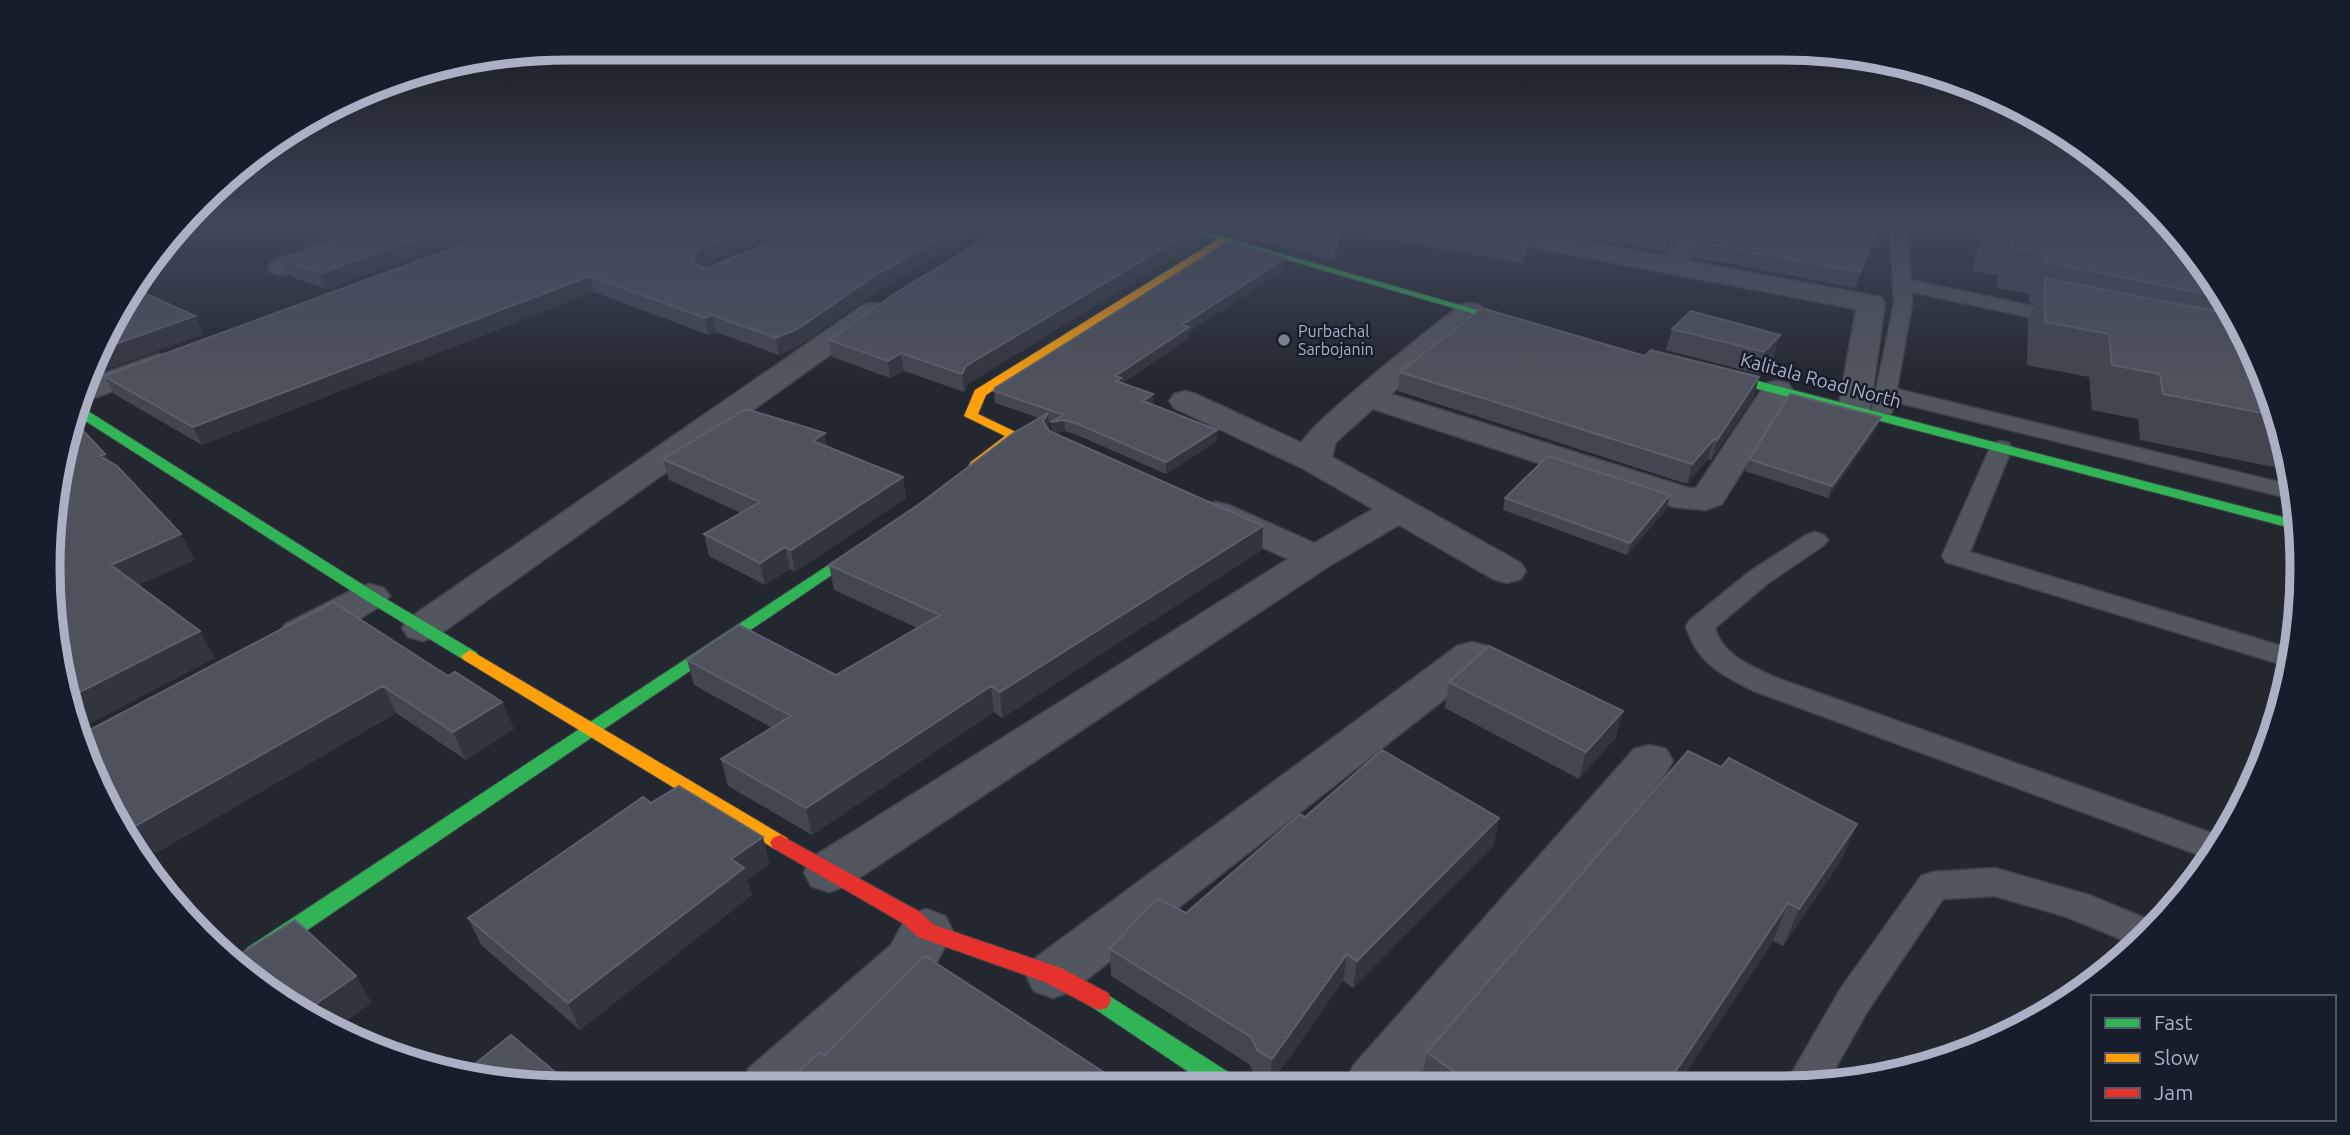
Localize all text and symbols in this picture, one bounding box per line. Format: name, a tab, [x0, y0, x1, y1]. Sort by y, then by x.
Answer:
place label: Purbachal Sarbojanin	[1298, 322, 1374, 358]
marker: Purbachal Sarbojanin	[1276, 332, 1292, 348]
street label: Kalitala Road North	[1738, 348, 1904, 412]
legend	[2091, 995, 2336, 1121]
text: Fast	[2154, 1010, 2192, 1034]
text: Slow	[2154, 1045, 2199, 1069]
text: Jam	[2154, 1080, 2193, 1104]

